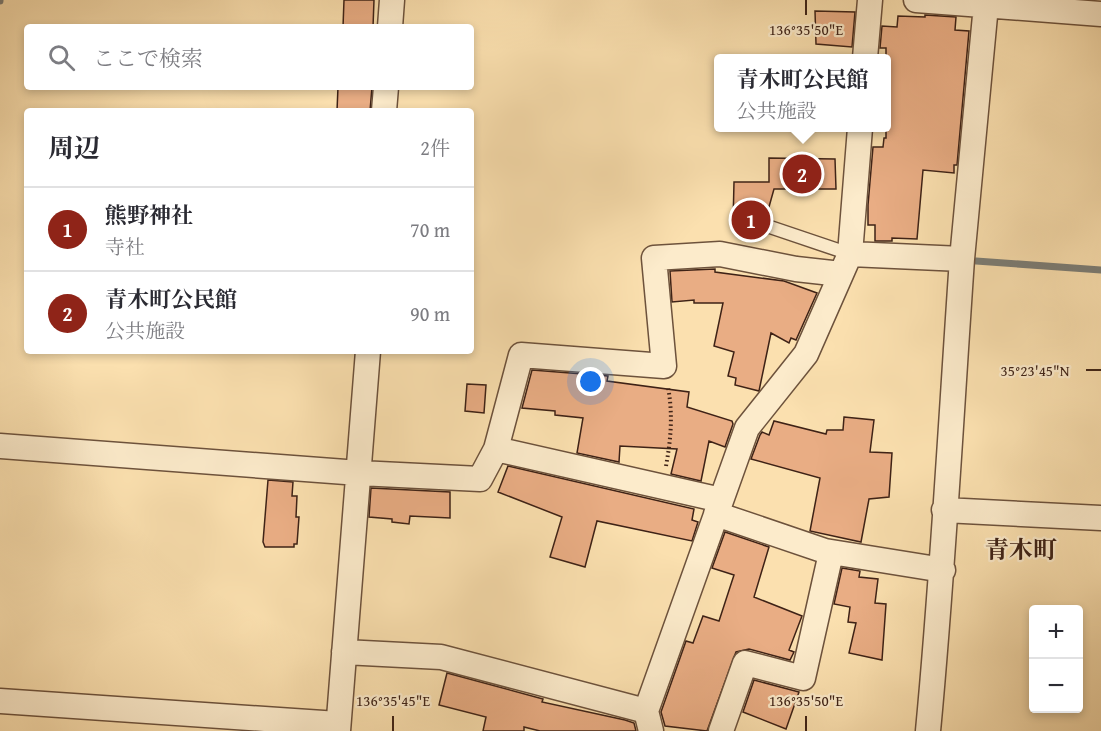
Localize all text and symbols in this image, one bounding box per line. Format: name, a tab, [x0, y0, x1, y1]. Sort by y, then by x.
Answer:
text: 136°35'50"E	[769, 19, 843, 40]
search box	[24, 24, 474, 90]
icon: search	[45, 41, 78, 74]
text: ここで検索	[93, 42, 203, 74]
popup	[714, 54, 891, 132]
text: 青木町公民館	[736, 63, 869, 95]
text: 公共施設	[736, 96, 816, 125]
text: 周辺	[48, 128, 100, 167]
text: 2件	[420, 133, 450, 162]
pin: 2	[782, 152, 822, 196]
pin: 1	[732, 198, 771, 242]
text: 熊野神社	[105, 199, 193, 231]
text: 1	[62, 215, 73, 244]
text: 70 m	[410, 215, 450, 244]
text: 寺社	[105, 232, 145, 261]
text: 青木町公民館	[105, 283, 237, 315]
text: 2	[62, 299, 73, 328]
text: 90 m	[410, 299, 450, 328]
text: 公共施設	[105, 316, 185, 345]
text: 35°23'45"N	[1001, 360, 1070, 381]
your location	[576, 367, 605, 396]
district label: 青木町	[985, 532, 1057, 567]
map controls	[1029, 605, 1083, 713]
button: +	[1029, 605, 1083, 659]
button: −	[1029, 659, 1083, 713]
text: 136°35'45"E	[356, 690, 430, 711]
text: 136°35'50"E	[769, 690, 843, 711]

